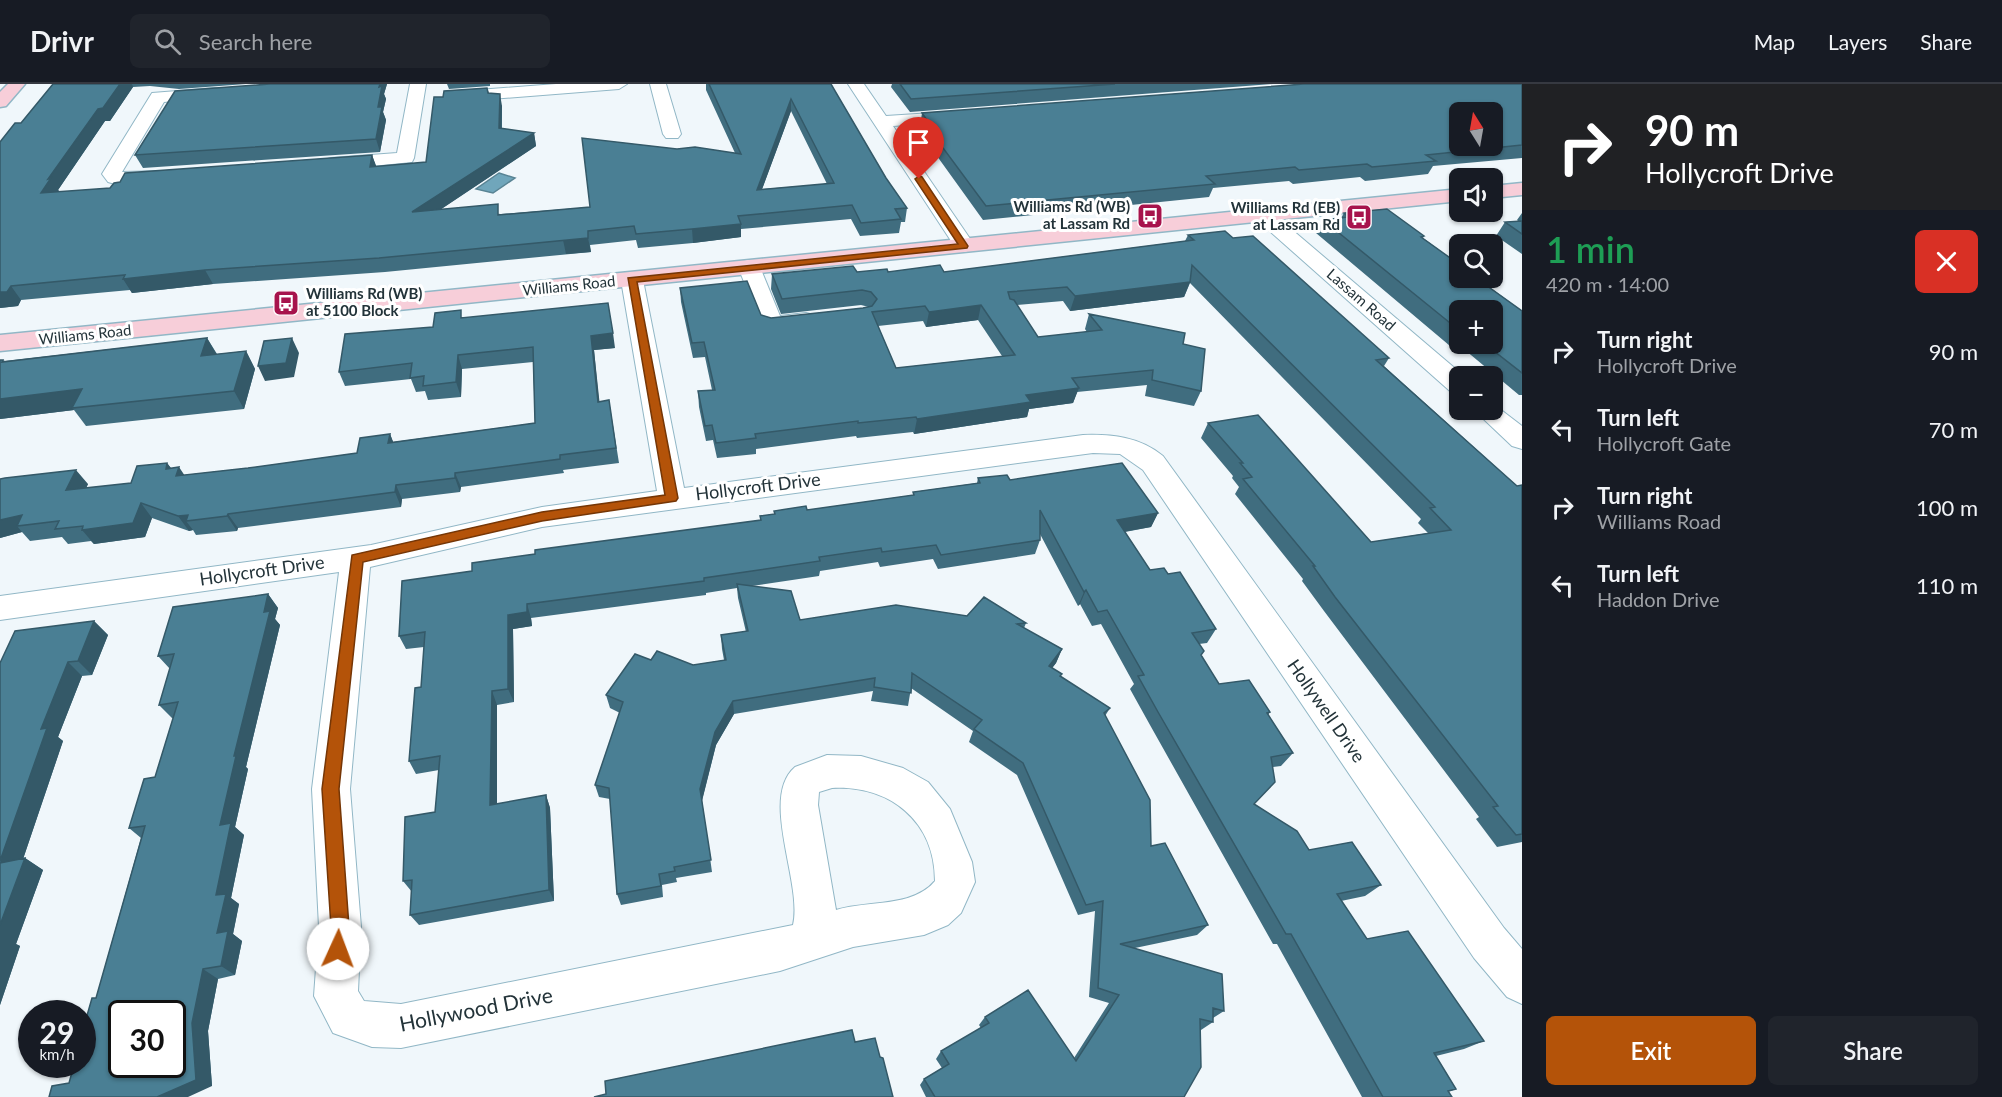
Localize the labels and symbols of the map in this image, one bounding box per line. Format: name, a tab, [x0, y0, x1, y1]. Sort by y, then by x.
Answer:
north arrow	[1449, 102, 1503, 156]
pin	[893, 117, 944, 179]
place label: Williams Rd (WB) at Lassam Rd	[1014, 197, 1130, 232]
place label: Williams Rd (EB) at Lassam Rd	[1231, 198, 1340, 233]
bus stop icon: Williams Rd (WB) at Lassam Rd	[1135, 201, 1165, 231]
bus stop icon: Williams Rd (EB) at Lassam Rd	[1344, 202, 1374, 232]
street label: Lassam Road	[1324, 265, 1400, 334]
street label: Williams Road	[522, 271, 616, 299]
place label: Williams Rd (WB) at 5100 Block	[306, 284, 422, 319]
bus stop icon: Williams Rd (WB) at 5100 Block	[271, 288, 301, 318]
street label: Williams Road	[38, 320, 132, 348]
street label: Hollycroft Drive	[694, 467, 822, 505]
street label: Hollycroft Drive	[198, 550, 326, 590]
street label: Hollywell Drive	[1283, 655, 1371, 766]
position arrow	[306, 917, 370, 981]
street label: Hollywood Drive	[397, 981, 555, 1036]
speed limit sign: 30	[108, 1000, 186, 1078]

